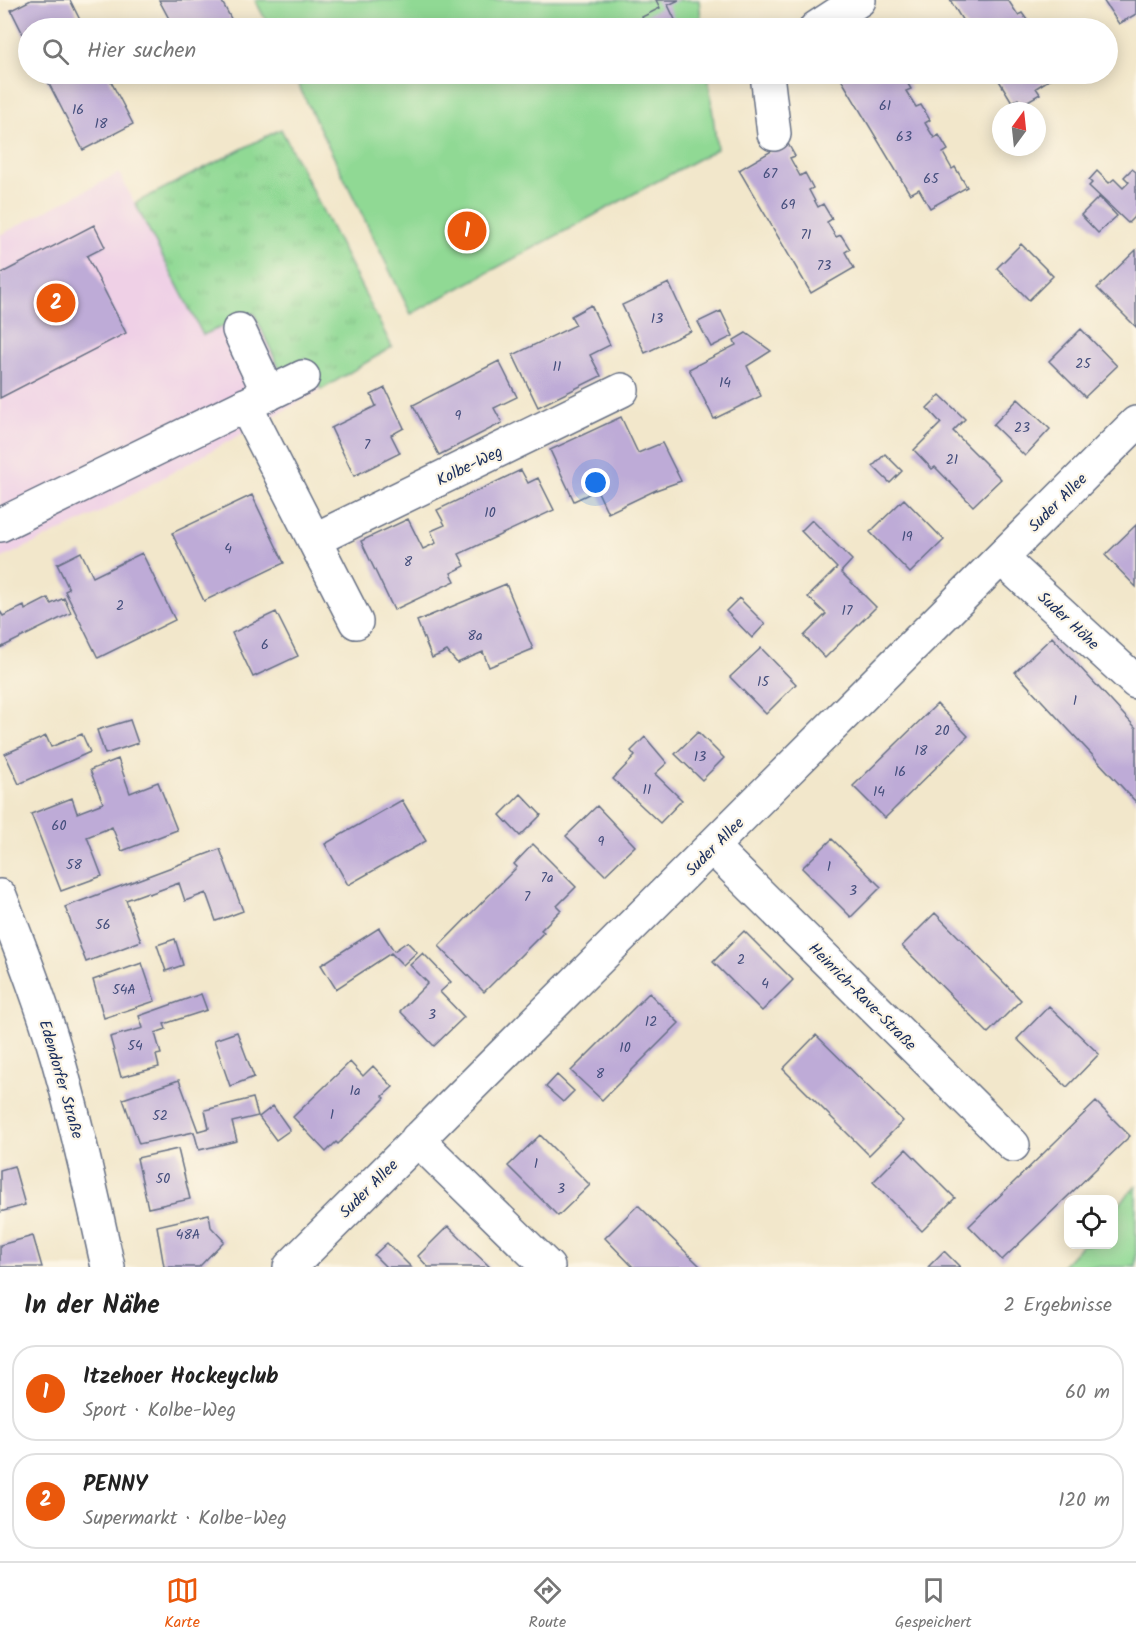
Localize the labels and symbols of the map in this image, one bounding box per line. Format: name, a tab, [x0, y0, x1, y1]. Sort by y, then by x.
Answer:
house number: 61	[879, 95, 891, 117]
house number: 16	[72, 99, 84, 121]
north arrow	[992, 102, 1046, 156]
house number: 18	[95, 113, 108, 135]
house number: 63	[896, 126, 912, 148]
house number: 67	[763, 163, 778, 185]
house number: 65	[923, 168, 940, 190]
house number: 69	[781, 194, 795, 216]
pin: 1	[448, 208, 486, 254]
house number: 71	[801, 224, 811, 246]
house number: 73	[817, 255, 831, 277]
pin: 2	[36, 280, 76, 326]
house number: 13	[651, 308, 663, 330]
house number: 25	[1075, 353, 1092, 375]
house number: 11	[553, 356, 561, 378]
house number: 14	[719, 372, 731, 394]
house number: 9	[455, 405, 462, 427]
house number: 23	[1014, 417, 1030, 439]
house number: 7	[364, 434, 371, 456]
street label: Kolbe-Weg	[432, 440, 507, 493]
house number: 21	[946, 449, 958, 471]
your location	[581, 468, 610, 497]
street label: Suder Allee	[1023, 468, 1093, 538]
house number: 10	[484, 502, 496, 524]
house number: 19	[901, 526, 913, 548]
house number: 4	[224, 538, 232, 560]
house number: 8	[404, 551, 413, 573]
street label: Suder Höhe	[1031, 586, 1105, 656]
house number: 2	[116, 595, 124, 617]
house number: 17	[842, 600, 853, 622]
house number: 8a	[468, 625, 483, 647]
house number: 6	[261, 634, 269, 656]
house number: 15	[757, 671, 770, 693]
house number: 1	[1073, 690, 1077, 712]
house number: 20	[934, 720, 950, 742]
house number: 18	[915, 740, 928, 762]
house number: 13	[694, 746, 706, 768]
house number: 16	[894, 761, 906, 783]
house number: 11	[643, 779, 651, 801]
house number: 14	[873, 781, 885, 803]
street label: Suder Allee	[680, 812, 750, 882]
house number: 60	[52, 815, 66, 837]
house number: 9	[598, 831, 605, 853]
house number: 58	[66, 854, 83, 876]
house number: 1	[827, 856, 831, 878]
house number: 7a	[540, 867, 554, 889]
house number: 3	[849, 880, 857, 902]
house number: 7	[524, 886, 531, 908]
house number: 56	[95, 914, 111, 936]
street label: Heinrich-Rave-Straße	[802, 937, 922, 1057]
house number: 2	[737, 949, 745, 971]
house number: 4	[761, 973, 769, 995]
house number: 54A	[112, 979, 136, 1001]
house number: 3	[428, 1004, 436, 1026]
house number: 12	[645, 1011, 657, 1033]
street label: Edendorfer Straße	[32, 1017, 89, 1142]
house number: 54	[127, 1035, 143, 1057]
house number: 10	[619, 1037, 631, 1059]
house number: 8	[596, 1063, 605, 1085]
house number: 1a	[350, 1080, 360, 1102]
house number: 1	[330, 1104, 334, 1126]
house number: 52	[152, 1105, 168, 1127]
house number: 1	[534, 1153, 538, 1175]
street label: Suder Allee	[334, 1154, 404, 1224]
house number: 50	[156, 1168, 170, 1190]
house number: 3	[557, 1178, 565, 1200]
house number: 48A	[176, 1224, 200, 1246]

